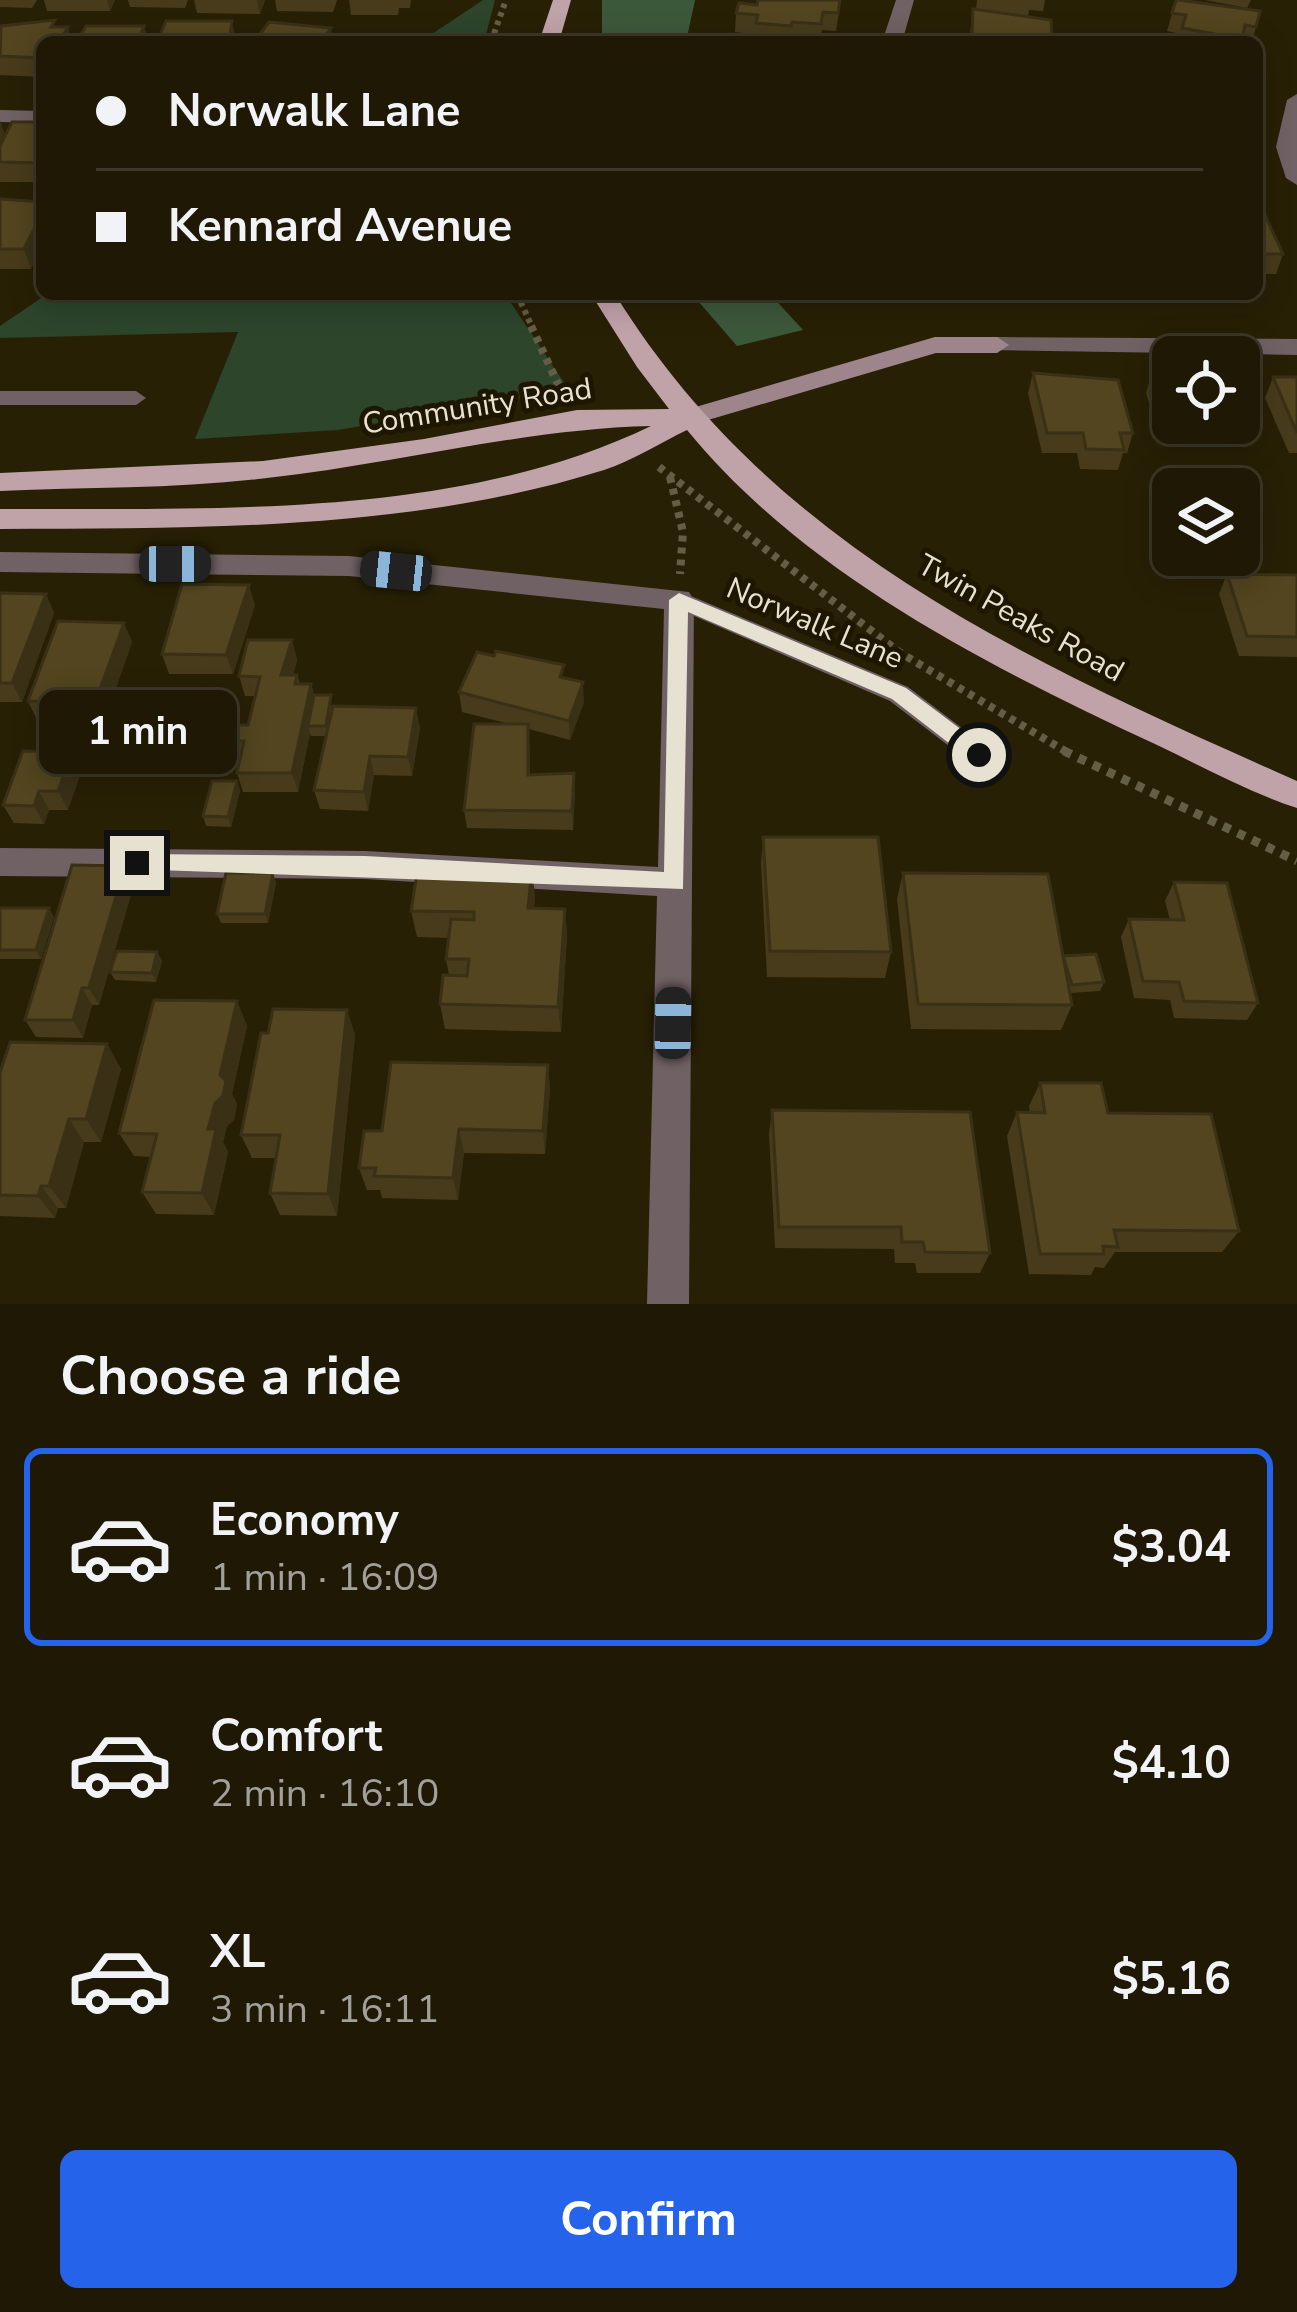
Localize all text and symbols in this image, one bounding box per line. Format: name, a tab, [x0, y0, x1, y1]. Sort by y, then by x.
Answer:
text: Norwalk Lane	[168, 81, 460, 142]
text: Kennard Avenue	[168, 196, 512, 257]
map controls	[1152, 336, 1260, 576]
button: locate	[1152, 336, 1260, 444]
street label: Community Road	[359, 368, 595, 445]
button: layers	[1152, 468, 1260, 576]
street label: Twin Peaks Road	[910, 545, 1131, 692]
car	[139, 546, 211, 582]
car	[358, 549, 434, 593]
street label: Norwalk Lane	[720, 568, 909, 679]
callout: 1 min	[38, 689, 236, 773]
text: 1 min	[88, 705, 188, 758]
route start	[952, 728, 1006, 782]
route end	[110, 836, 164, 890]
car	[654, 987, 692, 1059]
text: Choose a ride	[60, 1339, 401, 1413]
text: Economy	[210, 1490, 399, 1551]
icon: car	[66, 1493, 174, 1601]
text: $3.04	[1112, 1517, 1231, 1578]
text: 1 min · 16:09	[210, 1551, 439, 1604]
text: Comfort	[210, 1706, 382, 1767]
icon: car	[66, 1709, 174, 1817]
text: $4.10	[1112, 1733, 1231, 1794]
text: 2 min · 16:10	[210, 1767, 439, 1820]
text: XL	[210, 1922, 266, 1983]
icon: car	[66, 1925, 174, 2033]
text: $5.16	[1112, 1949, 1231, 2010]
text: 3 min · 16:11	[210, 1983, 439, 2036]
button: Confirm	[60, 2150, 1237, 2288]

